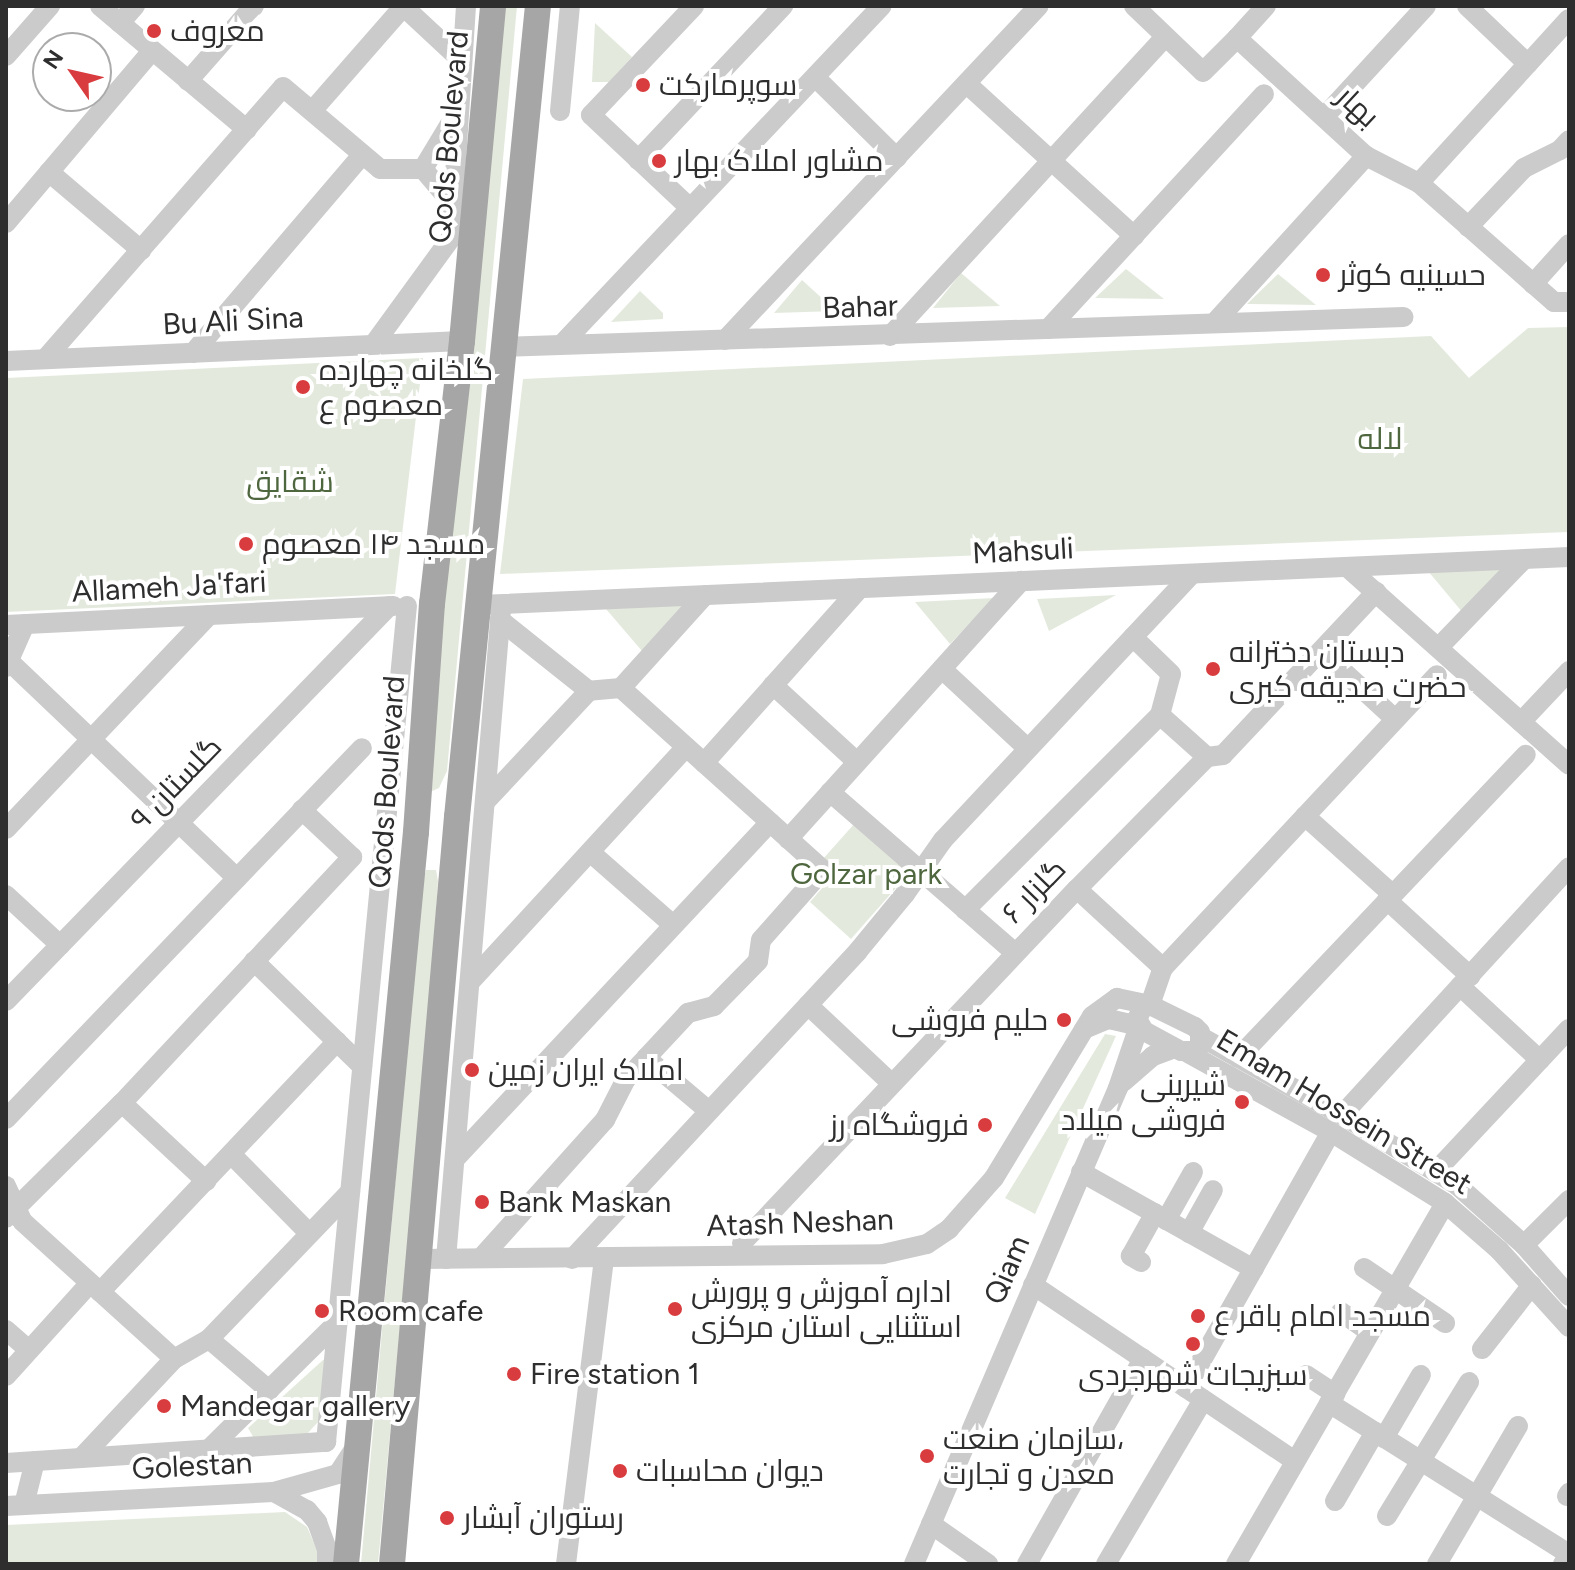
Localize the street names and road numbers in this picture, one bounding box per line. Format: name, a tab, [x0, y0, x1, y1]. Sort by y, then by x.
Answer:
street label: Qods Boulevard	[422, 29, 476, 245]
street label: بهار	[1329, 79, 1387, 135]
street label: Bahar	[821, 288, 899, 326]
street label: Bu Ali Sina	[162, 299, 304, 343]
street label: Mahsuli	[971, 530, 1075, 572]
street label: Allameh Ja'fari	[71, 564, 267, 610]
street label: Qods Boulevard	[362, 674, 412, 890]
street label: گلستان ۹	[123, 729, 229, 837]
street label: گلزار ۶	[995, 851, 1073, 931]
street label: Emam Hossein Street	[1210, 1022, 1478, 1202]
street label: Atash Neshan	[706, 1202, 894, 1244]
street label: Qiam	[977, 1230, 1037, 1310]
street label: Golestan	[131, 1445, 253, 1487]

